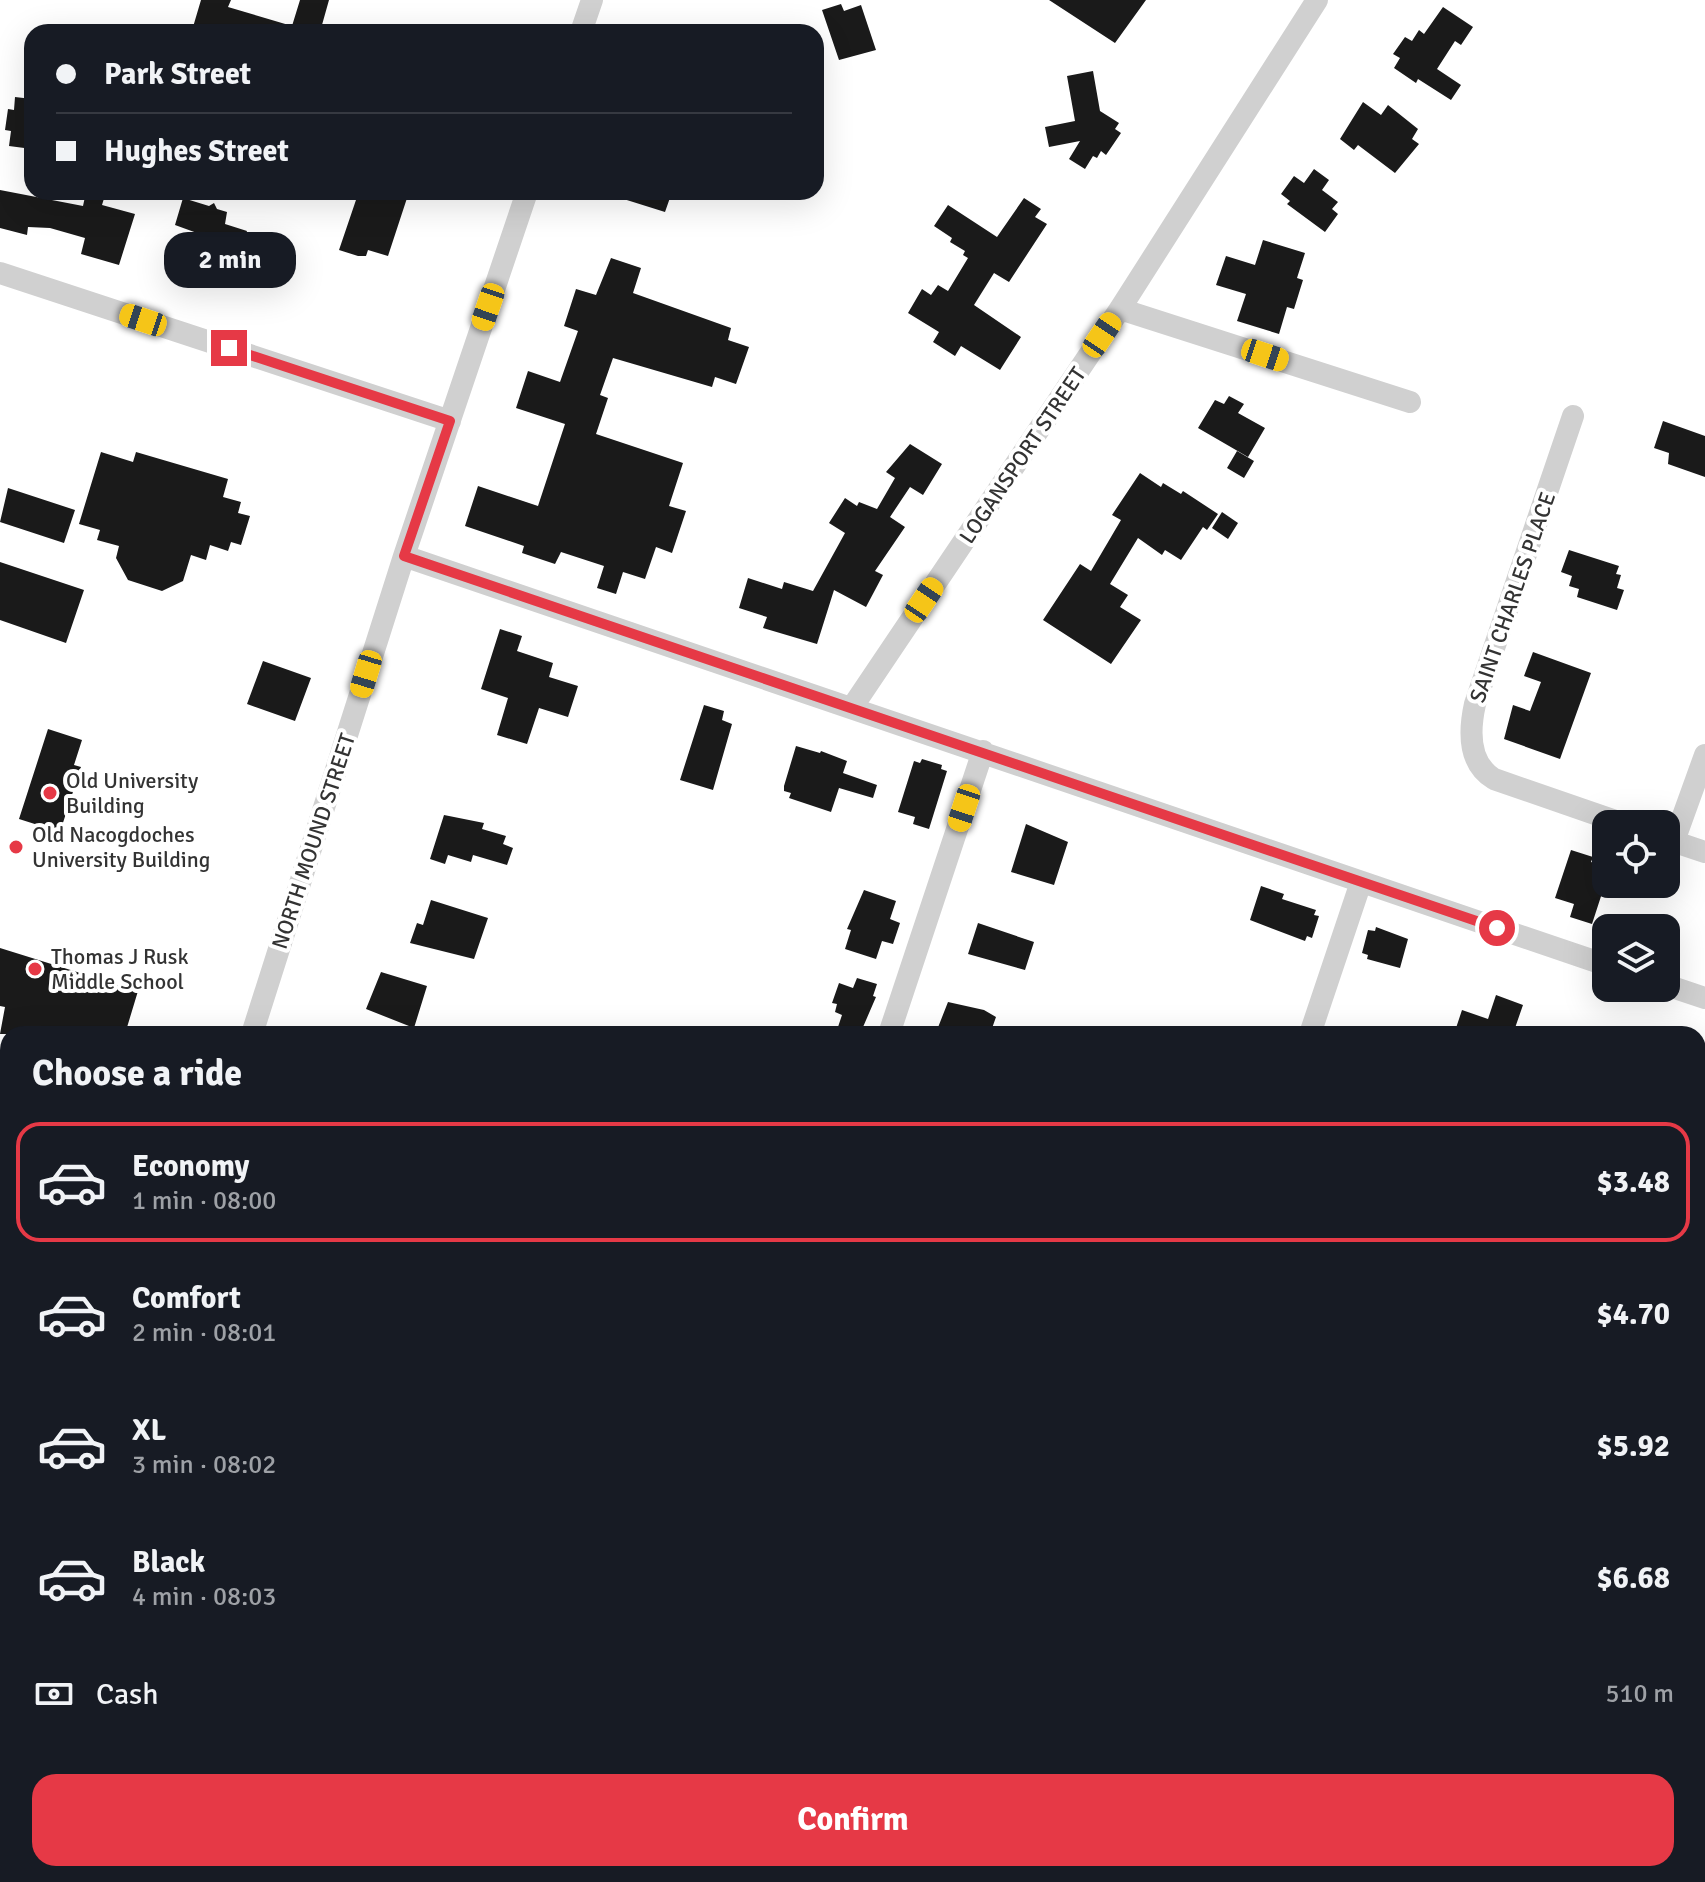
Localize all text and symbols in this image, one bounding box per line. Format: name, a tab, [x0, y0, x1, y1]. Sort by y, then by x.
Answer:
text: Park Street	[104, 56, 251, 93]
text: Hughes Street	[104, 133, 289, 170]
callout: 2 min	[163, 232, 295, 288]
text: 2 min	[199, 244, 261, 276]
car	[469, 280, 507, 334]
car	[116, 301, 170, 339]
car	[1079, 308, 1125, 362]
route end	[211, 330, 247, 366]
car	[1238, 336, 1292, 374]
street label: LOGANSPORT STREET	[953, 362, 1092, 549]
street label: SAINT CHARLES PLACE	[1464, 488, 1561, 706]
car	[901, 573, 947, 627]
car	[348, 648, 384, 700]
street label: NORTH MOUND STREET	[266, 730, 361, 952]
place label: Old University Building	[66, 767, 199, 819]
car	[945, 781, 983, 835]
marker: Old University Building	[41, 784, 59, 802]
map controls	[1592, 810, 1680, 1002]
button: locate	[1592, 810, 1680, 898]
place label: Old Nacogdoches University Building	[32, 821, 210, 873]
marker: Old Nacogdoches University Building	[7, 838, 25, 856]
route start	[1479, 910, 1515, 946]
button: layers	[1592, 914, 1680, 1002]
place label: Thomas J Rusk Middle School	[51, 943, 189, 995]
marker: Thomas J Rusk Middle School	[26, 960, 44, 978]
text: Choose a ride	[32, 1051, 242, 1096]
icon: car	[36, 1146, 108, 1218]
text: Economy	[132, 1148, 249, 1185]
text: $3.48	[1597, 1164, 1670, 1201]
text: 1 min · 08:00	[132, 1185, 276, 1217]
icon: car	[36, 1278, 108, 1350]
text: Comfort	[132, 1280, 241, 1317]
text: $4.70	[1597, 1296, 1670, 1333]
text: 2 min · 08:01	[132, 1317, 276, 1349]
icon: car	[36, 1410, 108, 1482]
text: XL	[132, 1412, 166, 1449]
text: $5.92	[1597, 1428, 1670, 1465]
text: 3 min · 08:02	[132, 1449, 276, 1481]
icon: car	[36, 1542, 108, 1614]
text: Black	[132, 1544, 205, 1581]
text: $6.68	[1597, 1560, 1670, 1597]
text: 4 min · 08:03	[132, 1581, 276, 1613]
icon: cash	[32, 1672, 76, 1716]
text: Cash	[96, 1676, 159, 1713]
text: 510 m	[1605, 1678, 1674, 1710]
button: Confirm	[32, 1774, 1674, 1866]

